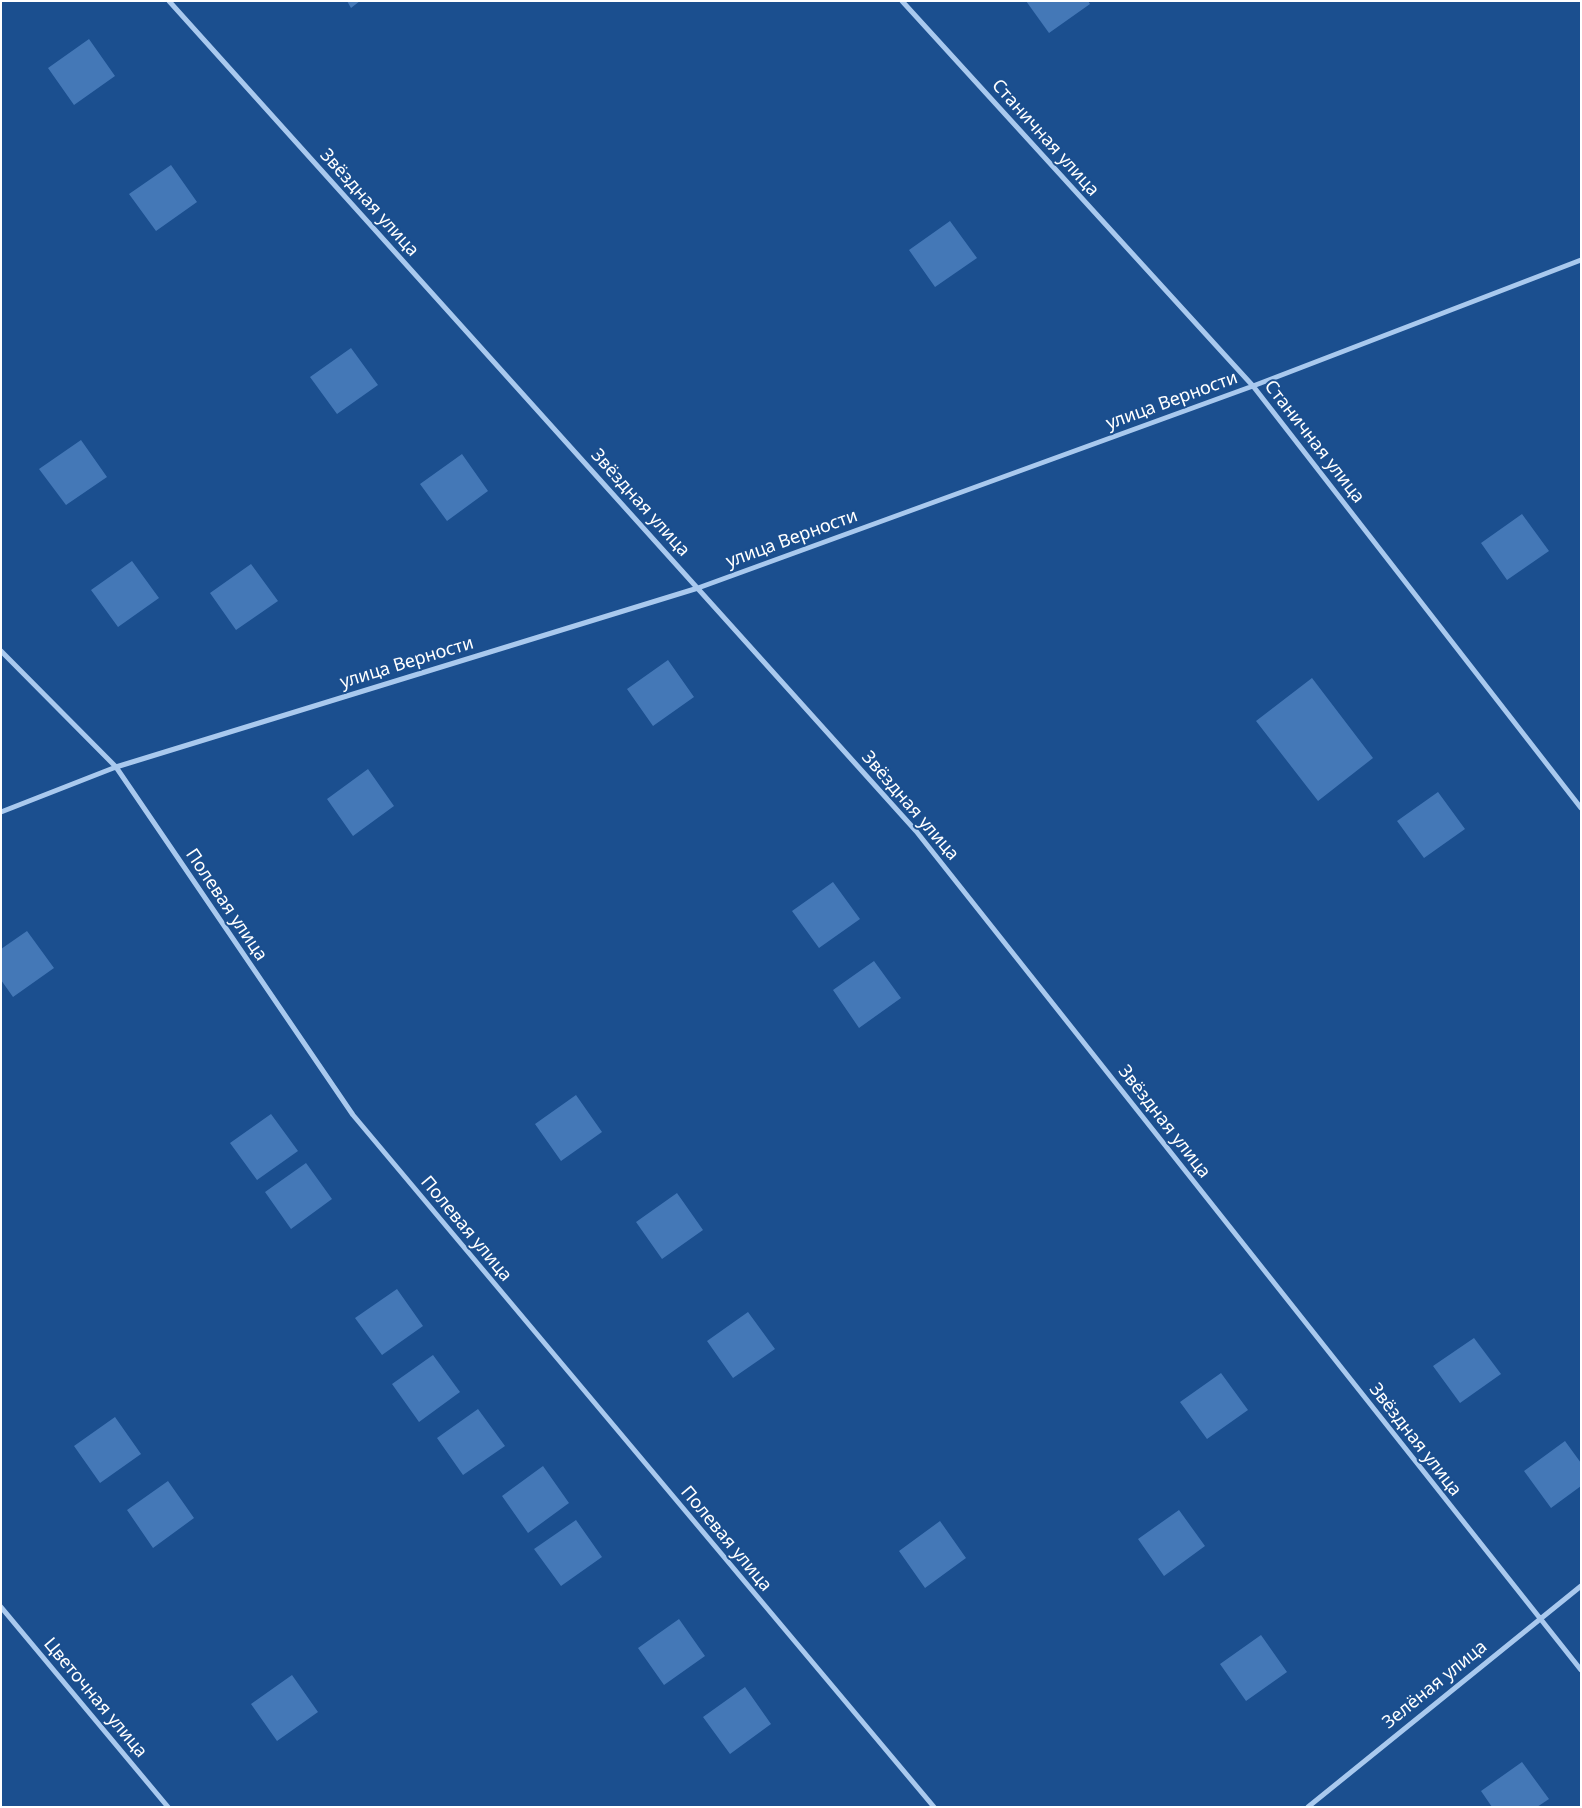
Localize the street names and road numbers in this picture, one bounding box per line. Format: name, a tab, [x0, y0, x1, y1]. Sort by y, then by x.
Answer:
street label: Станичная улица	[987, 75, 1103, 201]
street label: Звёздная улица	[315, 145, 423, 261]
street label: улица Верности	[1103, 367, 1241, 435]
street label: Станичная улица	[1259, 376, 1369, 508]
street label: Звёздная улица	[586, 445, 694, 561]
street label: улица Верности	[723, 505, 861, 573]
street label: улица Верности	[338, 632, 476, 694]
street label: Звёздная улица	[857, 747, 963, 865]
street label: Полевая улица	[181, 845, 271, 965]
street label: Звёздная улица	[1113, 1061, 1215, 1183]
street label: Полевая улица	[416, 1172, 516, 1286]
street label: Звёздная улица	[1364, 1379, 1466, 1501]
street label: Полевая улица	[676, 1482, 776, 1596]
street label: Цветочная улица	[39, 1634, 151, 1762]
street label: Зелёная улица	[1378, 1636, 1492, 1734]

